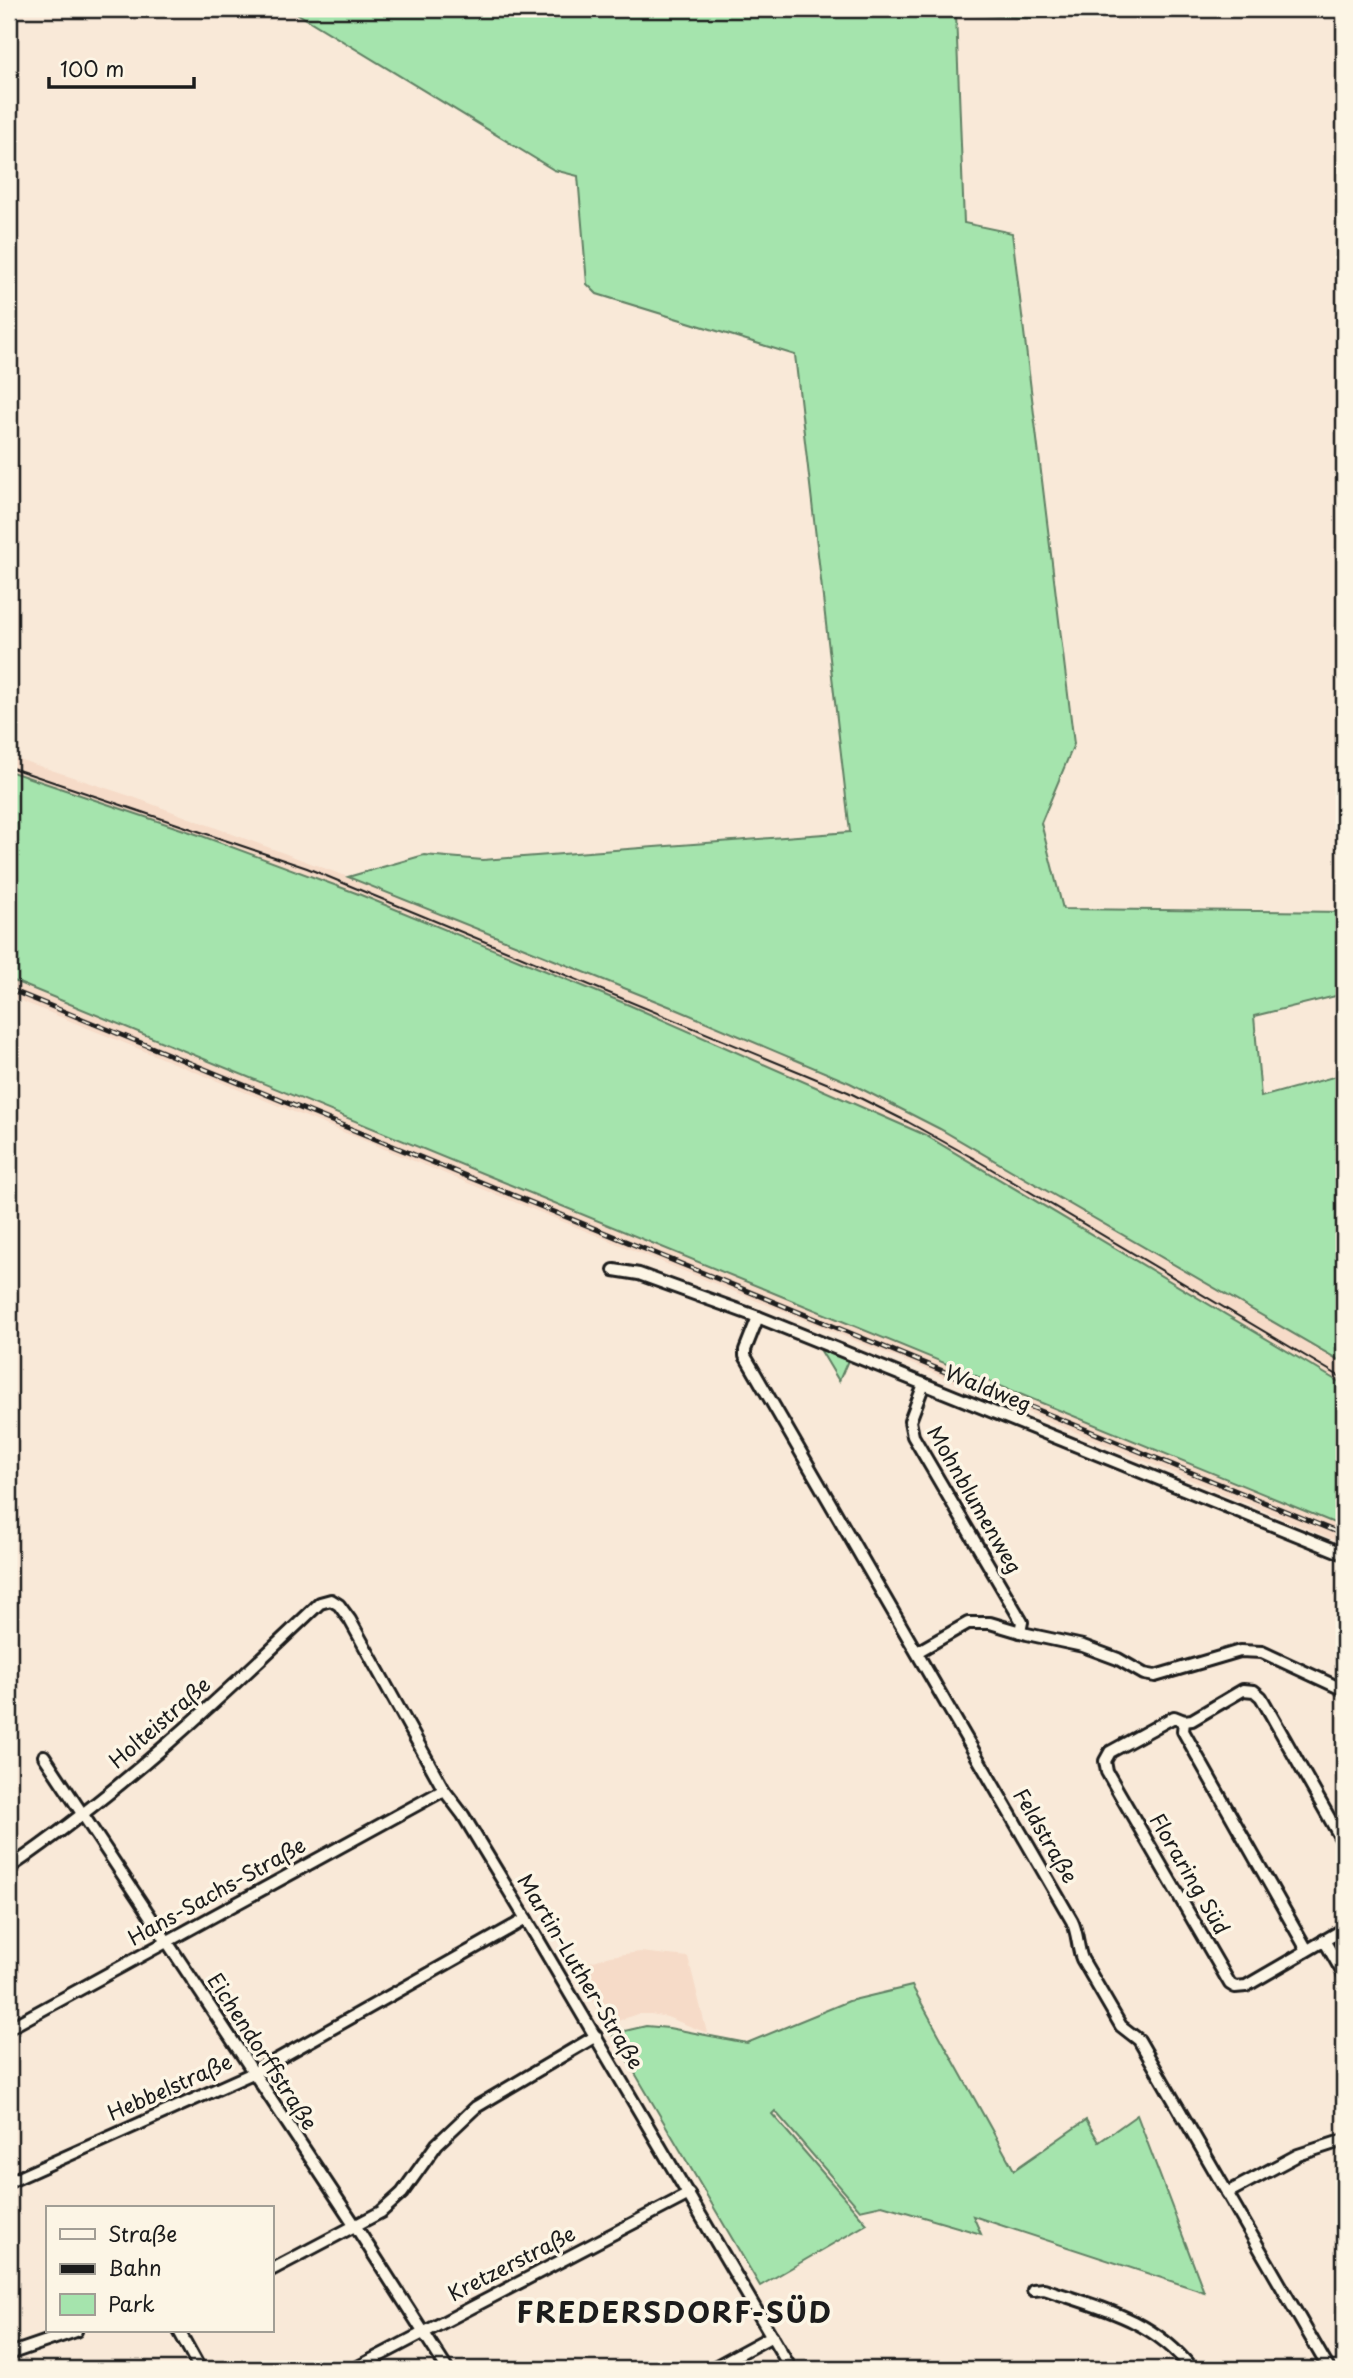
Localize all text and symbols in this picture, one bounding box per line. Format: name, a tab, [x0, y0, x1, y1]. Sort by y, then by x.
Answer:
scale bar	[49, 46, 194, 90]
text: 100 m	[60, 52, 124, 84]
street label: Waldweg	[941, 1355, 1037, 1419]
street label: Mohnblumenweg	[920, 1419, 1031, 1579]
street label: Holteistraße	[101, 1668, 217, 1775]
street label: Feldstraße	[1007, 1781, 1087, 1889]
street label: Floraring Süd	[1143, 1806, 1238, 1940]
street label: Hans-Sachs-Straße	[121, 1828, 311, 1953]
street label: Martin-Luther-Straße	[510, 1867, 653, 2075]
street label: Eichendorffstraße	[201, 1966, 327, 2136]
street label: Hebbelstraße	[102, 2044, 237, 2128]
legend	[46, 2206, 273, 2332]
street label: Kretzerstraße	[442, 2216, 580, 2308]
text: Straße	[108, 2217, 177, 2249]
text: Bahn	[108, 2251, 162, 2283]
text: Park	[108, 2287, 155, 2319]
district label: FREDERSDORF-SÜD	[517, 2290, 833, 2333]

